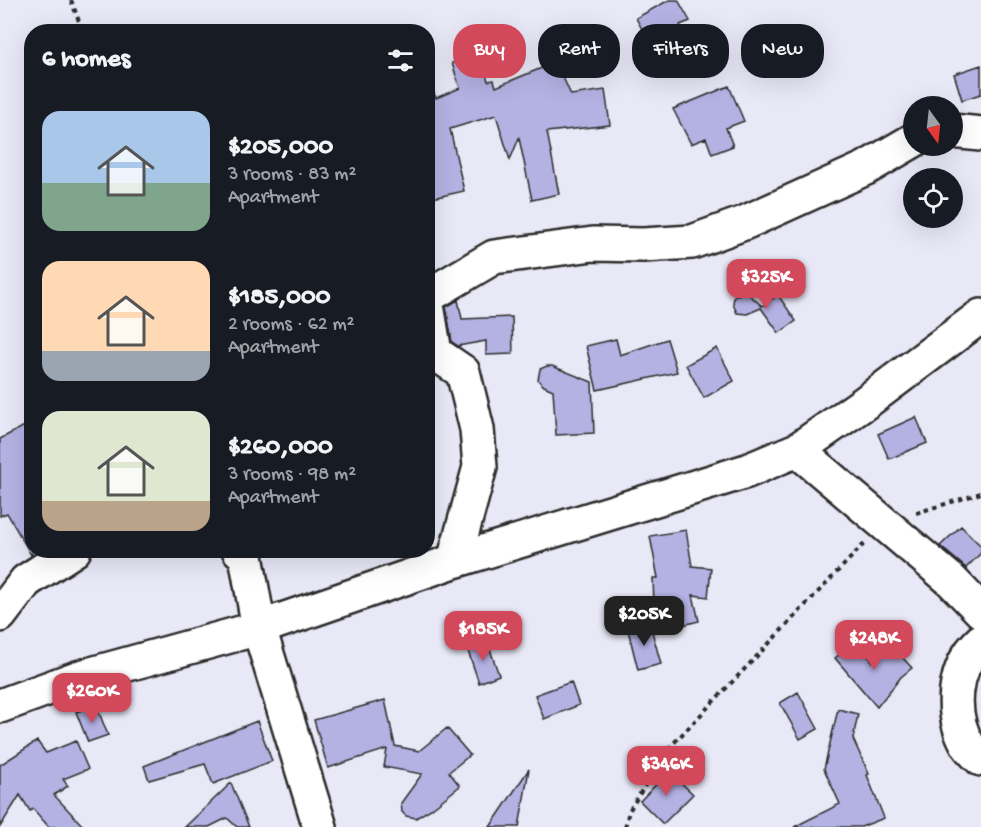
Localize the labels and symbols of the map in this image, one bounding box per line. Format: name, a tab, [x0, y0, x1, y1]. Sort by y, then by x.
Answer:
north arrow	[903, 96, 963, 156]
pin: $325K	[724, 259, 808, 310]
pin: $205K	[602, 596, 686, 647]
pin: $185K	[441, 611, 525, 662]
pin: $248K	[832, 620, 916, 671]
pin: $260K	[50, 673, 134, 724]
pin: $346K	[624, 746, 708, 797]

